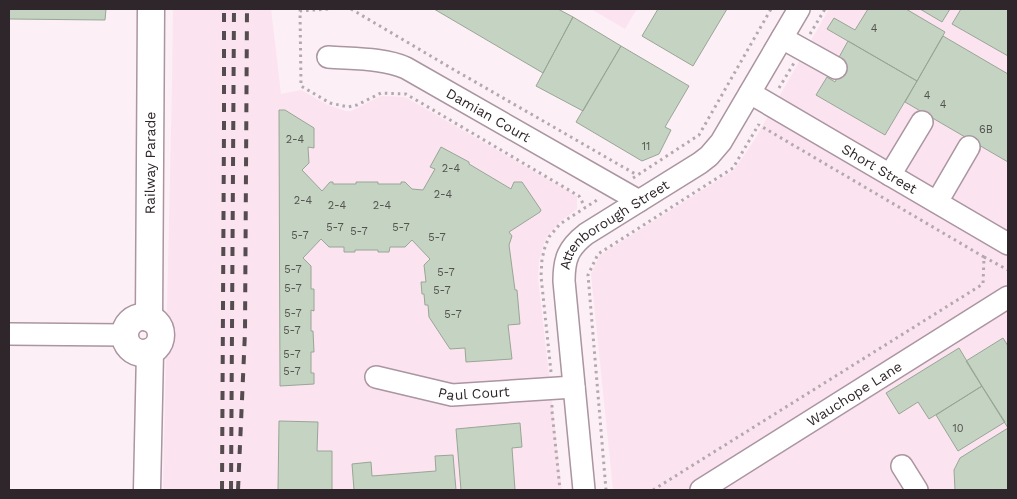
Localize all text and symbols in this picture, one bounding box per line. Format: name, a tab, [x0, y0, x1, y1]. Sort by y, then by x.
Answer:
house number: 4	[871, 22, 878, 35]
street label: Damian Court	[443, 85, 533, 145]
house number: 4	[924, 89, 931, 102]
house number: 4	[940, 98, 947, 111]
street label: Railway Parade	[142, 112, 158, 214]
house number: 6B	[979, 123, 993, 136]
house number: 2-4	[286, 133, 305, 146]
house number: 11	[642, 140, 650, 153]
street label: Short Street	[839, 141, 920, 197]
house number: 2-4	[442, 162, 461, 175]
street label: Attenborough Street	[556, 176, 672, 271]
house number: 2-4	[434, 188, 453, 201]
house number: 2-4	[294, 194, 313, 207]
house number: 2-4	[328, 199, 347, 212]
house number: 2-4	[373, 199, 392, 212]
house number: 5-7	[326, 221, 344, 234]
house number: 5-7	[392, 221, 410, 234]
house number: 5-7	[350, 225, 368, 238]
house number: 5-7	[291, 229, 309, 242]
house number: 5-7	[428, 231, 446, 244]
house number: 5-7	[284, 263, 302, 276]
house number: 5-7	[437, 266, 455, 279]
house number: 5-7	[284, 282, 302, 295]
house number: 5-7	[433, 284, 451, 297]
house number: 5-7	[284, 307, 302, 320]
house number: 5-7	[444, 308, 462, 321]
house number: 5-7	[283, 324, 301, 337]
house number: 5-7	[283, 348, 301, 361]
street label: Wauchope Lane	[804, 358, 905, 429]
house number: 5-7	[283, 365, 301, 378]
street label: Paul Court	[437, 383, 510, 403]
house number: 10	[952, 422, 964, 435]

